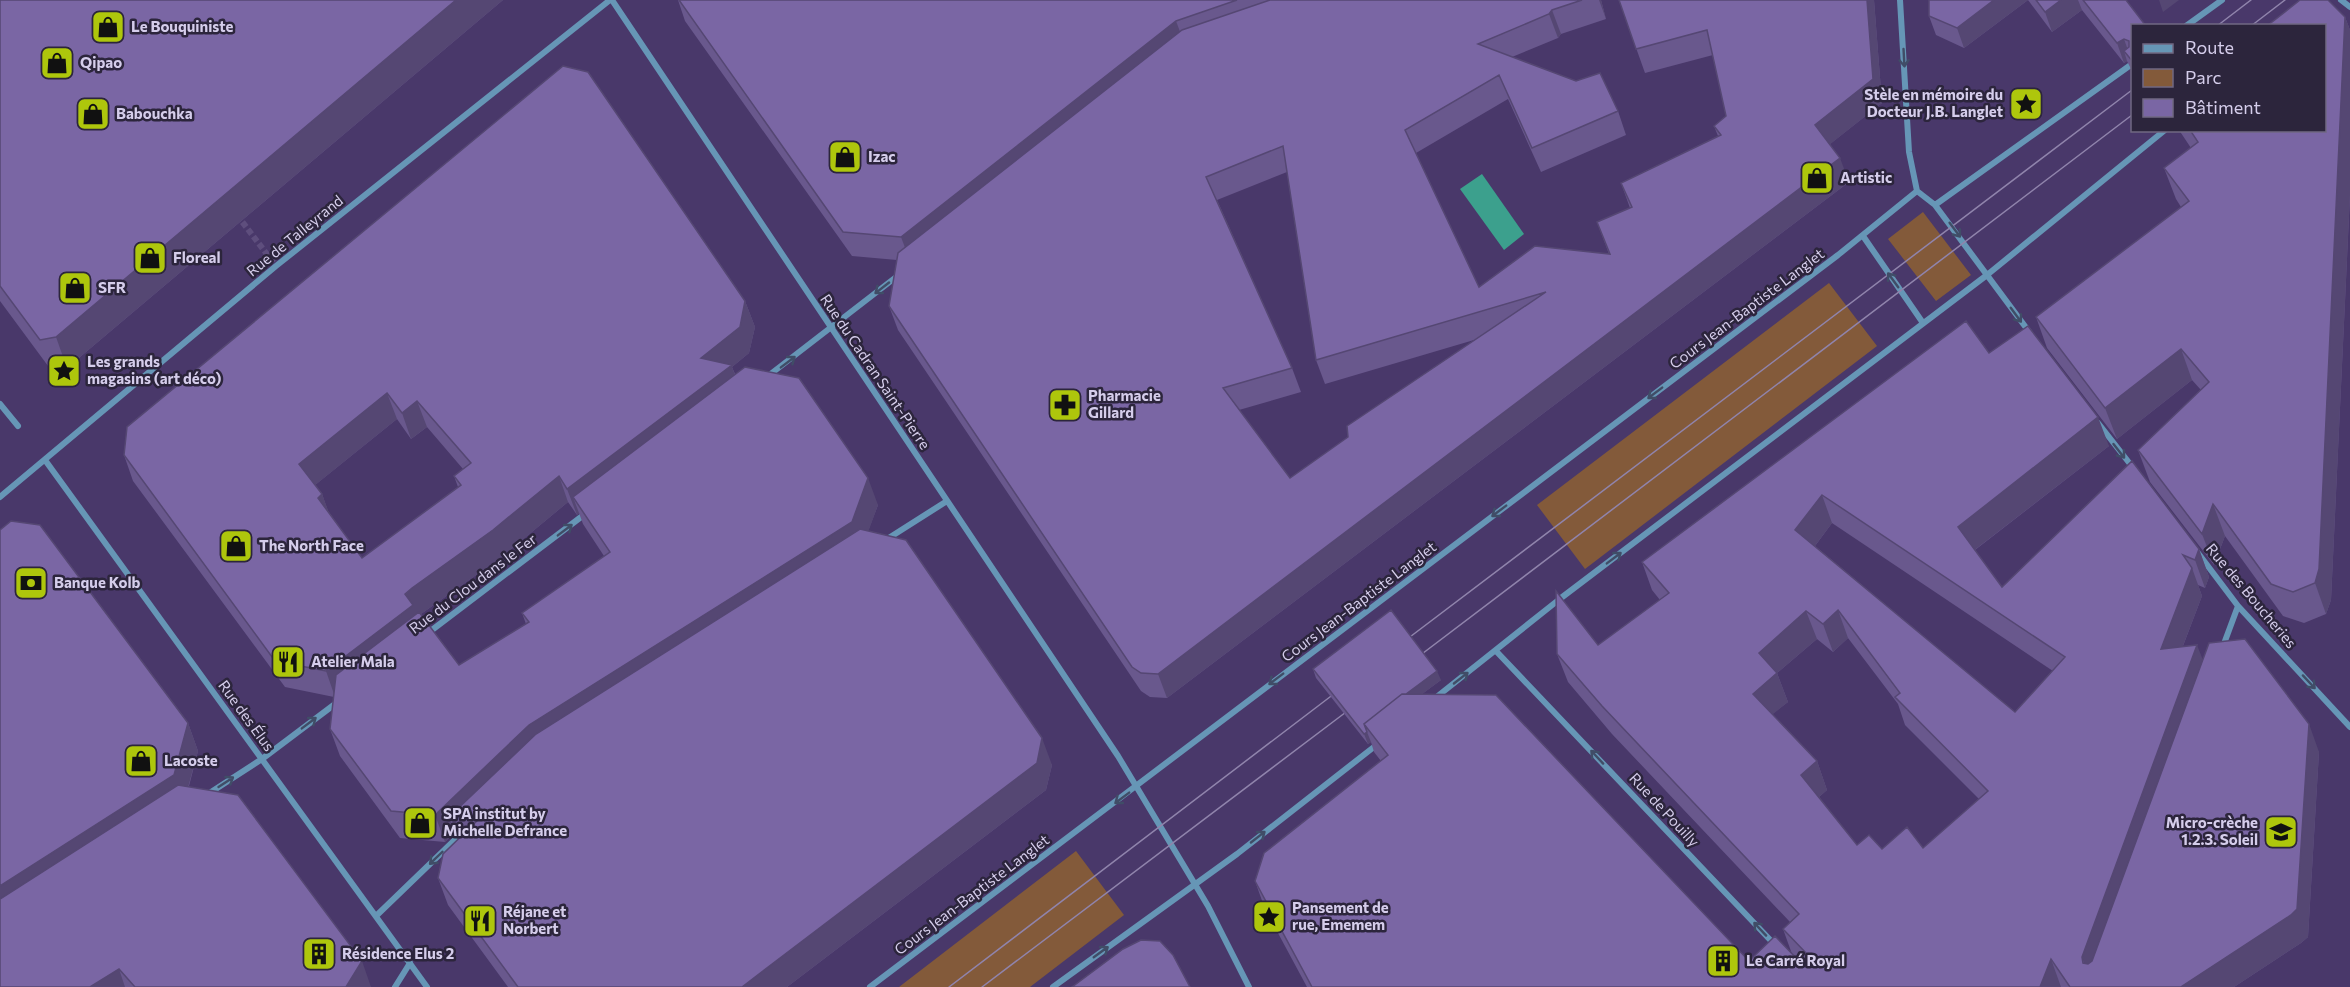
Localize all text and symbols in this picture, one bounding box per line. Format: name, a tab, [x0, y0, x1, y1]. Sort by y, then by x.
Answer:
shop icon: Le Bouquiniste	[90, 9, 126, 45]
place label: Le Bouquiniste	[131, 17, 234, 35]
legend	[2131, 24, 2326, 132]
text: Route	[2185, 36, 2234, 58]
shop icon: Qipao	[39, 45, 75, 81]
one-way arrow	[1898, 48, 1909, 68]
place label: Qipao	[80, 53, 122, 71]
text: Parc	[2185, 66, 2222, 88]
place label: Stèle en mémoire du Docteur J.B. Langlet	[1864, 85, 2003, 120]
place icon: Stèle en mémoire du Docteur J.B. Langlet	[2008, 86, 2044, 122]
shop icon: Babouchka	[75, 96, 111, 132]
text: Bâtiment	[2185, 96, 2261, 118]
place label: Babouchka	[116, 104, 193, 122]
shop icon: Izac	[827, 139, 863, 175]
place label: Izac	[868, 147, 896, 165]
shop icon: Artistic	[1799, 160, 1835, 196]
place label: Artistic	[1840, 168, 1892, 186]
street label: Rue de Talleyrand	[243, 191, 346, 280]
one-way arrow	[1948, 222, 1961, 238]
shop icon: Floreal	[132, 240, 168, 276]
street label: Cours Jean-Baptiste Langlet	[1666, 244, 1827, 372]
place label: Floreal	[173, 248, 221, 266]
shop icon: SFR	[57, 270, 93, 306]
one-way arrow	[1887, 272, 1899, 288]
place label: SFR	[98, 278, 127, 296]
one-way arrow	[874, 282, 890, 295]
street label: Rue du Cadran Saint-Pierre	[817, 290, 935, 453]
one-way arrow	[2010, 306, 2022, 322]
place label: Les grands magasins (art déco)	[87, 352, 221, 387]
place icon: Les grands magasins (art déco)	[46, 353, 82, 389]
one-way arrow	[779, 355, 795, 368]
place label: Pharmacie Gillard	[1088, 386, 1161, 421]
pharmacy icon: Pharmacie Gillard	[1047, 387, 1083, 423]
one-way arrow	[1647, 387, 1663, 400]
one-way arrow	[2113, 442, 2126, 458]
one-way arrow	[1492, 505, 1508, 517]
one-way arrow	[557, 523, 573, 536]
shop icon: The North Face	[218, 528, 254, 564]
street label: Rue du Clou dans le Fer	[405, 529, 540, 637]
place label: The North Face	[259, 536, 364, 554]
street label: Cours Jean-Baptiste Langlet	[1278, 537, 1439, 665]
street label: Rue des Boucheries	[2203, 539, 2301, 651]
one-way arrow	[1606, 551, 1622, 564]
bank icon: Banque Kolb	[13, 565, 49, 601]
place label: Banque Kolb	[54, 573, 141, 591]
restaurant icon: Atelier Mala	[270, 644, 306, 680]
place label: Atelier Mala	[311, 652, 395, 670]
one-way arrow	[1453, 672, 1469, 685]
one-way arrow	[1269, 673, 1285, 685]
one-way arrow	[2302, 675, 2316, 690]
street label: Rue des Élus	[215, 676, 279, 755]
one-way arrow	[301, 717, 317, 730]
shop icon: Lacoste	[123, 743, 159, 779]
one-way arrow	[1590, 750, 1604, 765]
place label: Lacoste	[164, 751, 218, 769]
street label: Rue de Pouilly	[1626, 769, 1704, 850]
one-way arrow	[217, 776, 234, 788]
one-way arrow	[1114, 791, 1130, 804]
place label: SPA institut by Michelle Defrance	[443, 804, 567, 839]
shop icon: SPA institut by Michelle Defrance	[402, 805, 438, 841]
place label: Micro-crèche 1.2.3. Soleil	[2166, 813, 2258, 848]
school or university icon: Micro-crèche 1.2.3. Soleil	[2263, 814, 2299, 850]
street label: Cours Jean-Baptiste Langlet	[891, 830, 1052, 958]
one-way arrow	[1250, 831, 1266, 844]
one-way arrow	[429, 850, 444, 865]
place label: Pansement de rue, Ememem	[1292, 898, 1389, 933]
place icon: Pansement de rue, Ememem	[1251, 899, 1287, 935]
place label: Réjane et Norbert	[503, 902, 566, 937]
restaurant icon: Réjane et Norbert	[462, 903, 498, 939]
one-way arrow	[1753, 922, 1767, 937]
building icon: Résidence Elus 2	[301, 936, 337, 972]
building icon: Le Carré Royal	[1705, 943, 1741, 979]
place label: Résidence Elus 2	[342, 944, 454, 962]
one-way arrow	[1092, 946, 1108, 959]
place label: Le Carré Royal	[1746, 951, 1845, 969]

